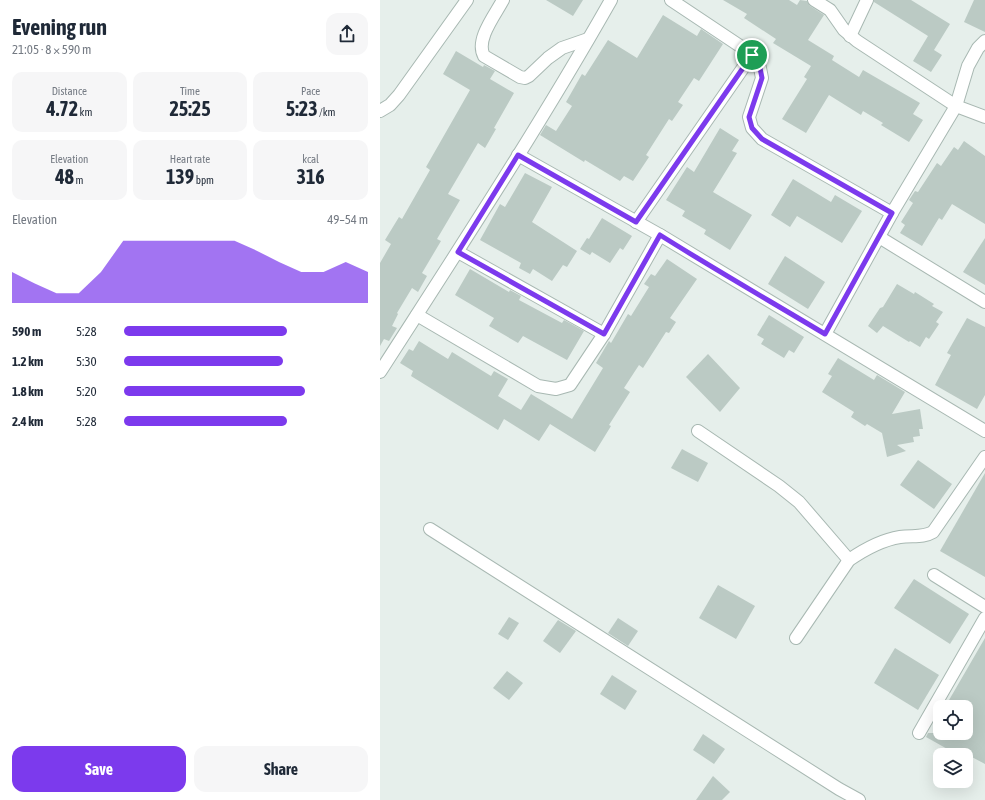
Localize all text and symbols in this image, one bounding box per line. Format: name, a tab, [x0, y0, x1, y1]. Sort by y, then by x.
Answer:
button: share	[326, 13, 368, 55]
text: Evening run	[12, 14, 107, 40]
pin	[735, 38, 769, 72]
text: 21:05 · 8 × 590 m	[12, 42, 91, 57]
icon: arrive	[741, 44, 763, 66]
text: Distance	[52, 85, 87, 97]
text: Time	[180, 85, 200, 97]
text: Pace	[301, 85, 320, 97]
text: 4.72	[46, 97, 78, 120]
text: 25:25	[169, 97, 211, 120]
text: 5:23	[286, 97, 318, 120]
text: km	[78, 106, 92, 118]
text: /km	[318, 106, 336, 118]
text: Elevation	[50, 153, 88, 165]
text: Heart rate	[170, 153, 210, 165]
text: kcal	[302, 153, 319, 165]
text: 48	[55, 165, 74, 188]
text: 139	[166, 165, 194, 188]
text: 316	[297, 165, 325, 188]
text: m	[74, 174, 83, 186]
text: bpm	[194, 174, 214, 186]
text: Elevation	[12, 212, 57, 227]
text: 49–54 m	[327, 212, 368, 227]
text: 590 m	[12, 324, 41, 339]
text: 5:28	[76, 324, 97, 339]
text: 1.2 km	[12, 354, 43, 369]
text: 5:30	[76, 354, 97, 369]
text: 1.8 km	[12, 384, 43, 399]
text: 5:20	[76, 384, 97, 399]
text: 2.4 km	[12, 414, 43, 429]
text: 5:28	[76, 414, 97, 429]
map controls	[933, 700, 973, 788]
button: locate	[933, 700, 973, 740]
button: Save	[12, 746, 186, 792]
button: Share	[194, 746, 368, 792]
button: layers	[933, 748, 973, 788]

